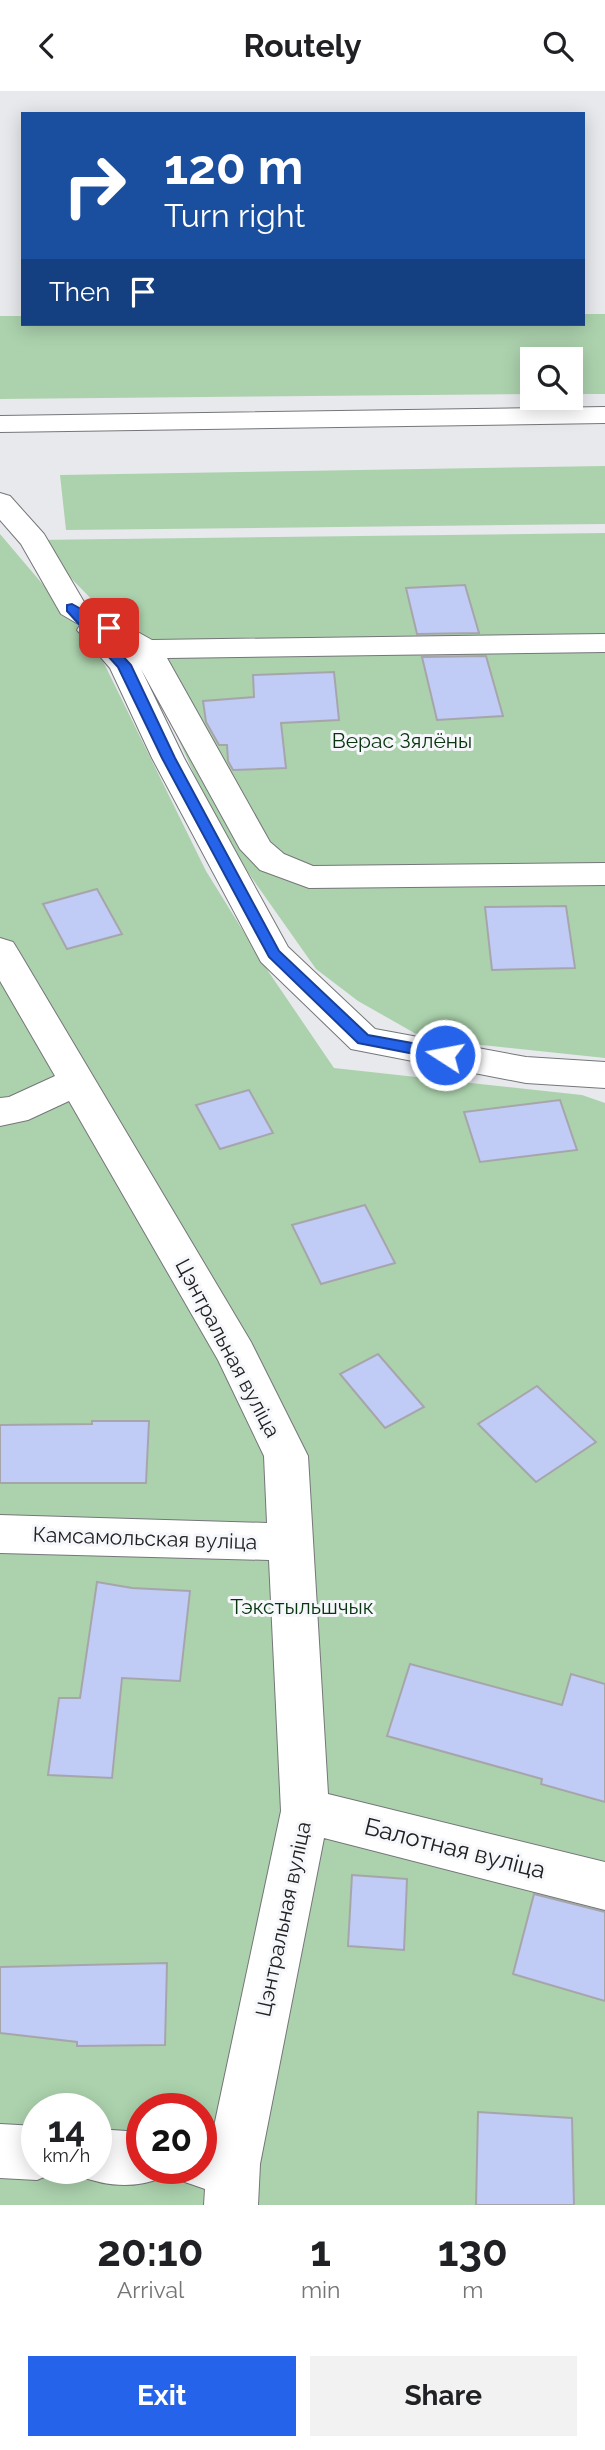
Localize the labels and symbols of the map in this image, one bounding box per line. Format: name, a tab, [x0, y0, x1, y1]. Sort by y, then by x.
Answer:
pin	[79, 598, 139, 658]
park label: Верас Зялёны	[332, 728, 472, 753]
position arrow	[408, 1018, 482, 1092]
street label: Цэнтральная вуліца	[170, 1254, 286, 1442]
street label: Камсамольская вуліца	[32, 1522, 258, 1554]
park label: Тэкстыльшчык	[230, 1594, 374, 1619]
street label: Балотная вуліца	[362, 1811, 548, 1885]
street label: Цэнтральная вуліца	[250, 1819, 316, 2019]
speed limit sign: 20	[126, 2093, 217, 2184]

